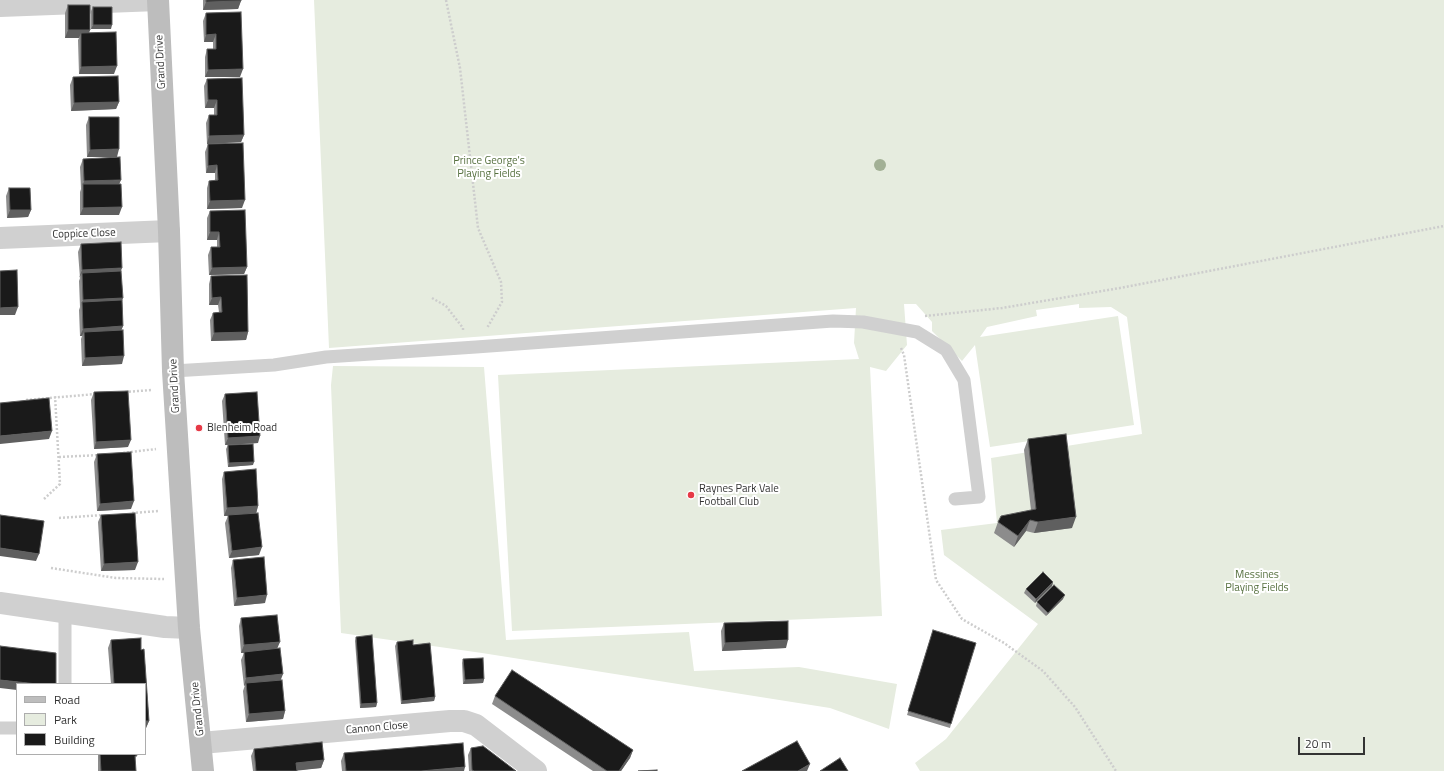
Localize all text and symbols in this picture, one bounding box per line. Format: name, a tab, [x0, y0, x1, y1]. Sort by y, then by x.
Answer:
street label: Grand Drive	[153, 35, 169, 89]
park label: Prince George's Playing Fields	[453, 154, 525, 180]
street label: Coppice Close	[52, 226, 116, 242]
street label: Grand Drive	[167, 359, 183, 413]
place label: Blenheim Road	[207, 421, 277, 435]
marker: Blenheim Road	[194, 423, 204, 433]
place label: Raynes Park Vale Football Club	[699, 482, 779, 508]
marker: Raynes Park Vale Football Club	[686, 490, 696, 500]
park label: Messines Playing Fields	[1225, 568, 1289, 594]
street label: Grand Drive	[189, 681, 207, 737]
legend	[16, 683, 146, 755]
text: Road	[54, 690, 80, 709]
text: Park	[54, 710, 77, 729]
street label: Cannon Close	[345, 719, 409, 737]
scale bar	[1300, 729, 1367, 755]
text: Building	[54, 730, 95, 749]
text: 20 m	[1305, 734, 1331, 753]

